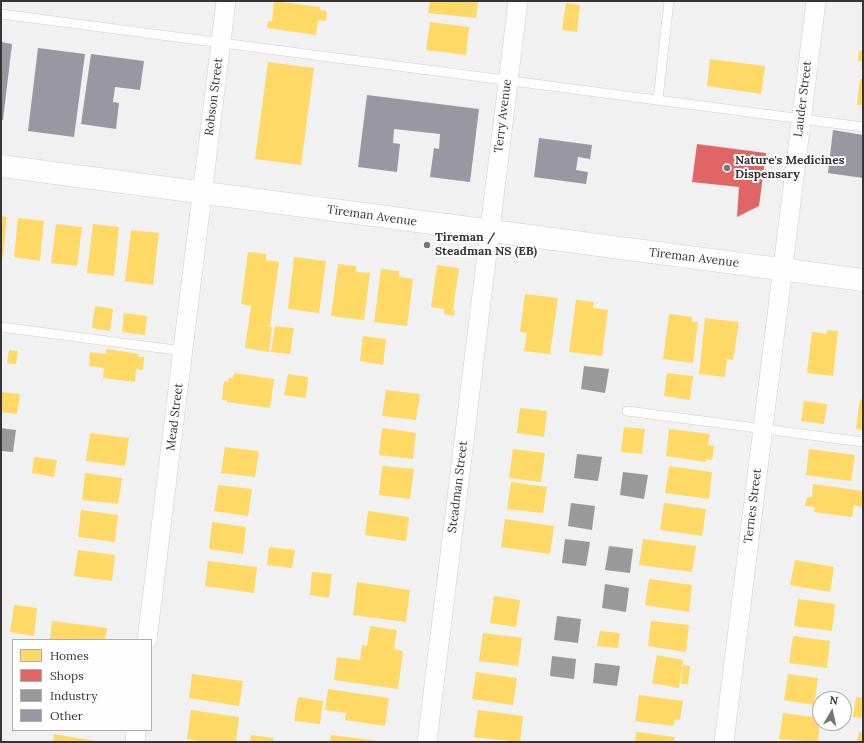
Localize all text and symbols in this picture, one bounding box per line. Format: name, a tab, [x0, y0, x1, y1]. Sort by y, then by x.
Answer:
street label: Robson Street	[202, 57, 226, 137]
street label: Lauder Street	[791, 60, 815, 138]
street label: Terry Avenue	[491, 78, 515, 154]
place label: Nature's Medicines Dispensary	[735, 154, 845, 182]
marker: Nature's Medicines Dispensary	[722, 163, 732, 173]
street label: Tireman Avenue	[326, 203, 418, 229]
place label: Tireman / Steadman NS (EB)	[435, 231, 537, 259]
marker: Tireman / Steadman NS (EB)	[422, 240, 432, 250]
street label: Tireman Avenue	[648, 245, 740, 271]
street label: Mead Street	[164, 382, 186, 452]
street label: Steadman Street	[445, 440, 471, 534]
street label: Ternes Street	[741, 468, 765, 544]
legend	[12, 639, 152, 731]
text: Homes	[50, 648, 89, 663]
text: Shops	[50, 668, 84, 683]
text: Industry	[50, 688, 97, 703]
north arrow	[812, 691, 852, 731]
text: N	[828, 693, 839, 708]
text: Other	[50, 708, 83, 723]

